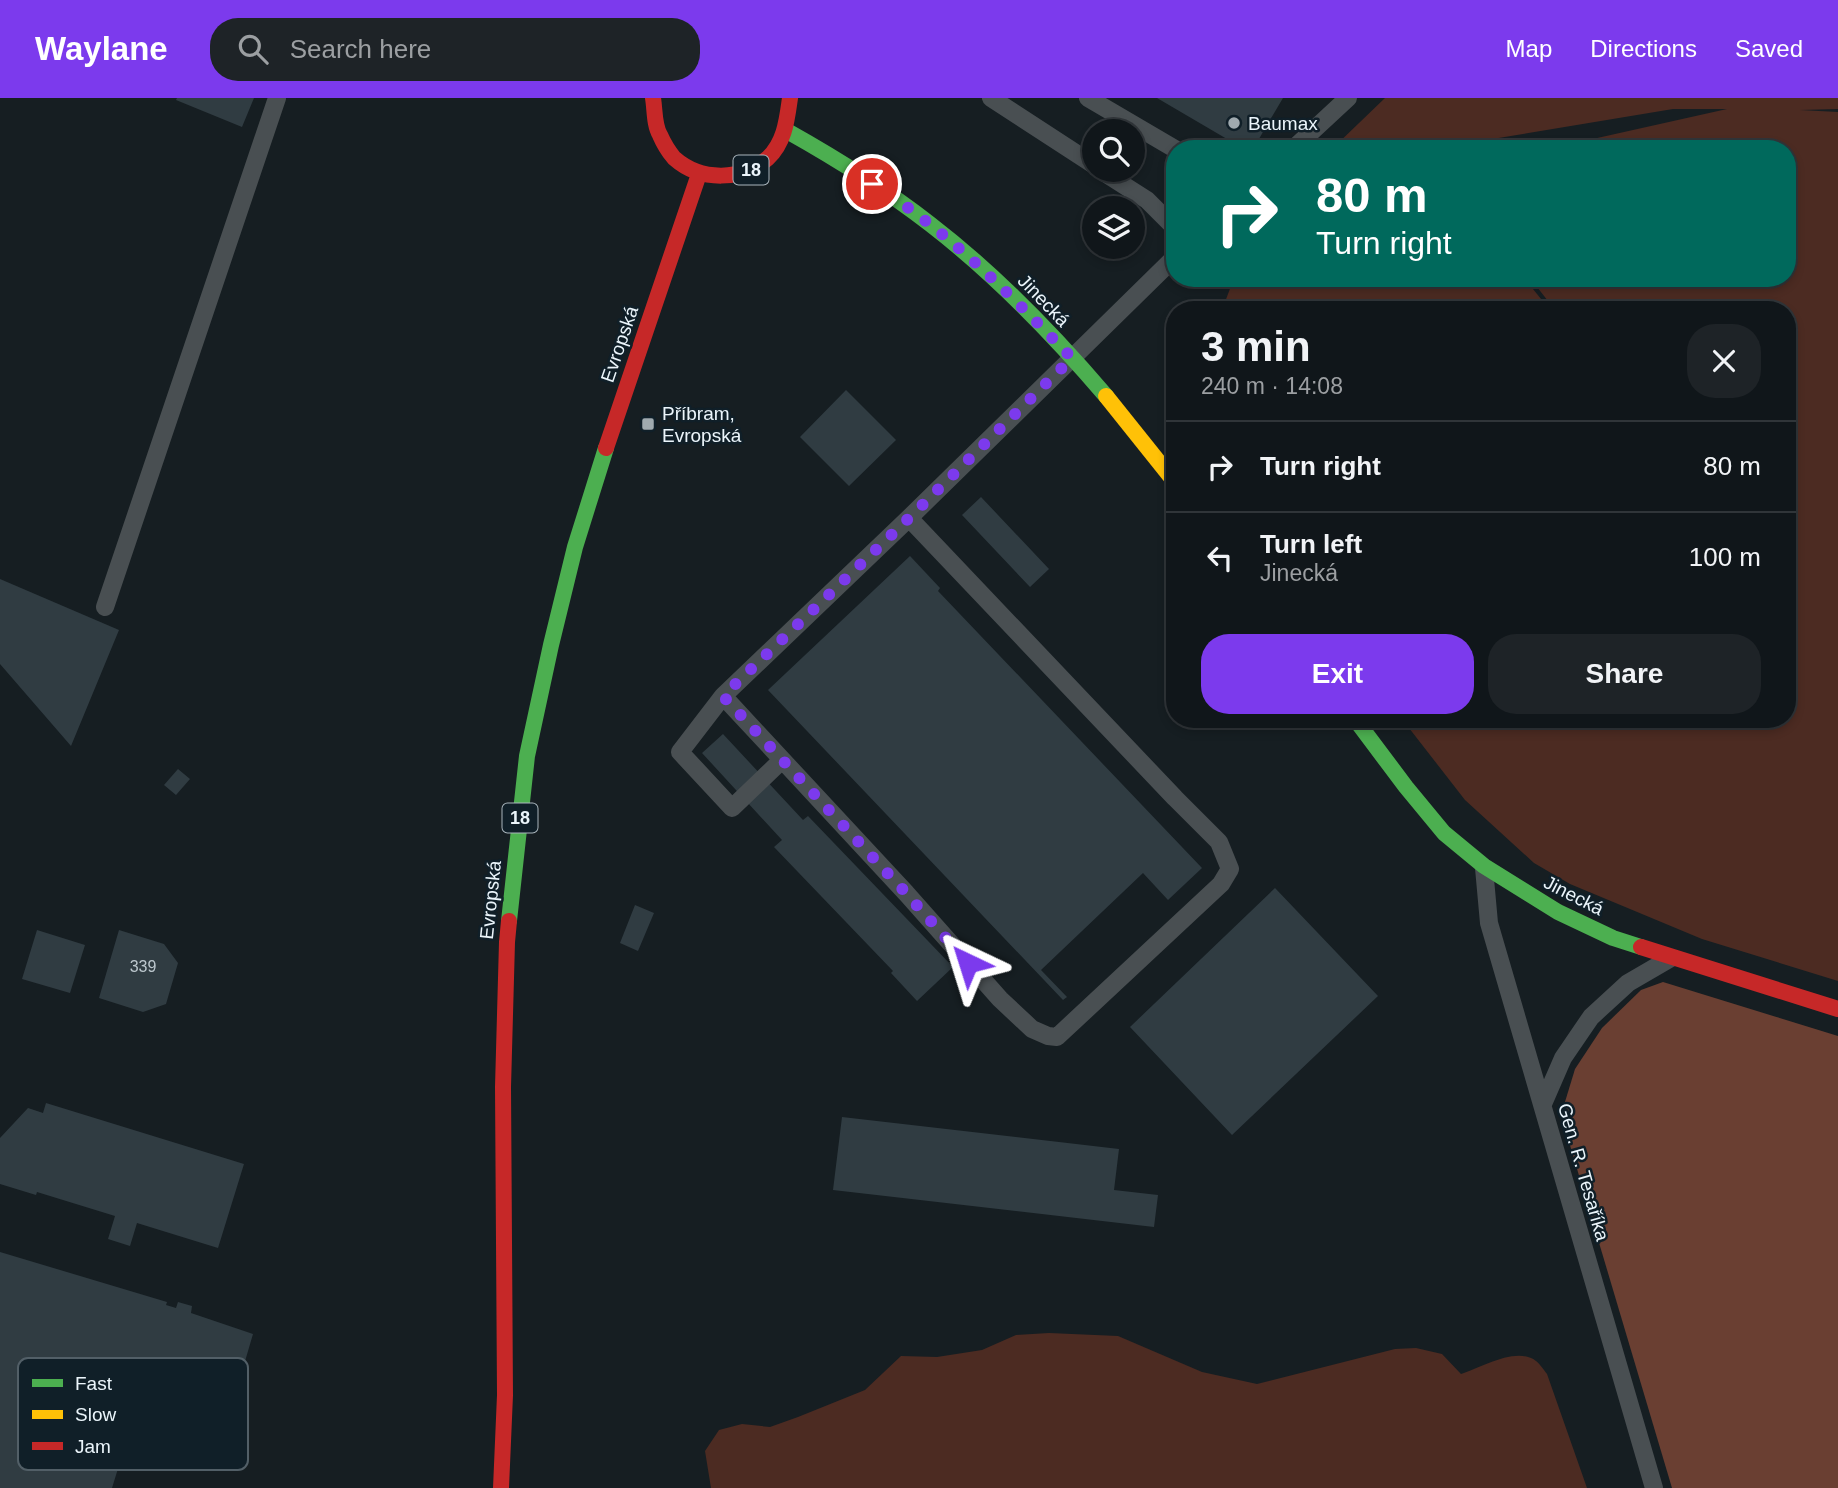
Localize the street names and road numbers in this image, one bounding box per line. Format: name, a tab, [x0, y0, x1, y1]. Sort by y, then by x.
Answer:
road number: 18	[734, 156, 768, 184]
street label: Jinecká	[1014, 270, 1074, 331]
street label: Evropská	[597, 303, 642, 385]
road number: 18	[503, 804, 538, 832]
street label: Evropská	[476, 859, 505, 941]
street label: Jinecká	[1540, 871, 1608, 920]
street label: Gen. R. Tesaříka	[1554, 1101, 1613, 1244]

